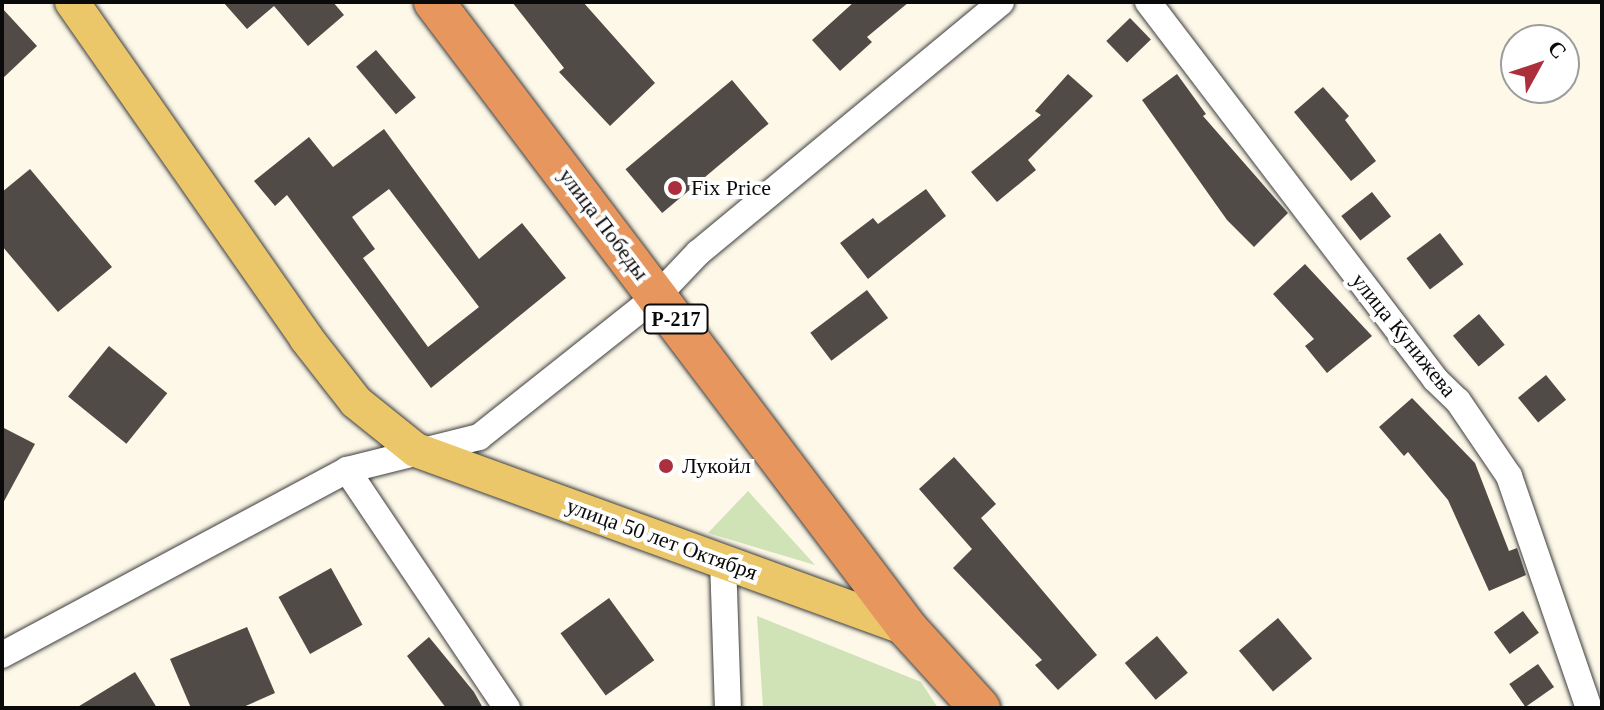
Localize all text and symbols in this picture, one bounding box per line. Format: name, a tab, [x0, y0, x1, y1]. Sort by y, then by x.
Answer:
north arrow	[1500, 24, 1580, 104]
text: С	[1543, 35, 1572, 64]
street label: улица Победы	[553, 163, 655, 285]
place label: Fix Price	[691, 175, 771, 201]
marker: Fix Price	[666, 179, 684, 197]
street label: улица Кунижева	[1346, 268, 1462, 402]
road number: Р-217	[642, 303, 710, 335]
place label: Лукойл	[682, 453, 751, 479]
marker: Лукойл	[657, 457, 675, 475]
street label: улица 50 лет Октября	[563, 492, 761, 586]

